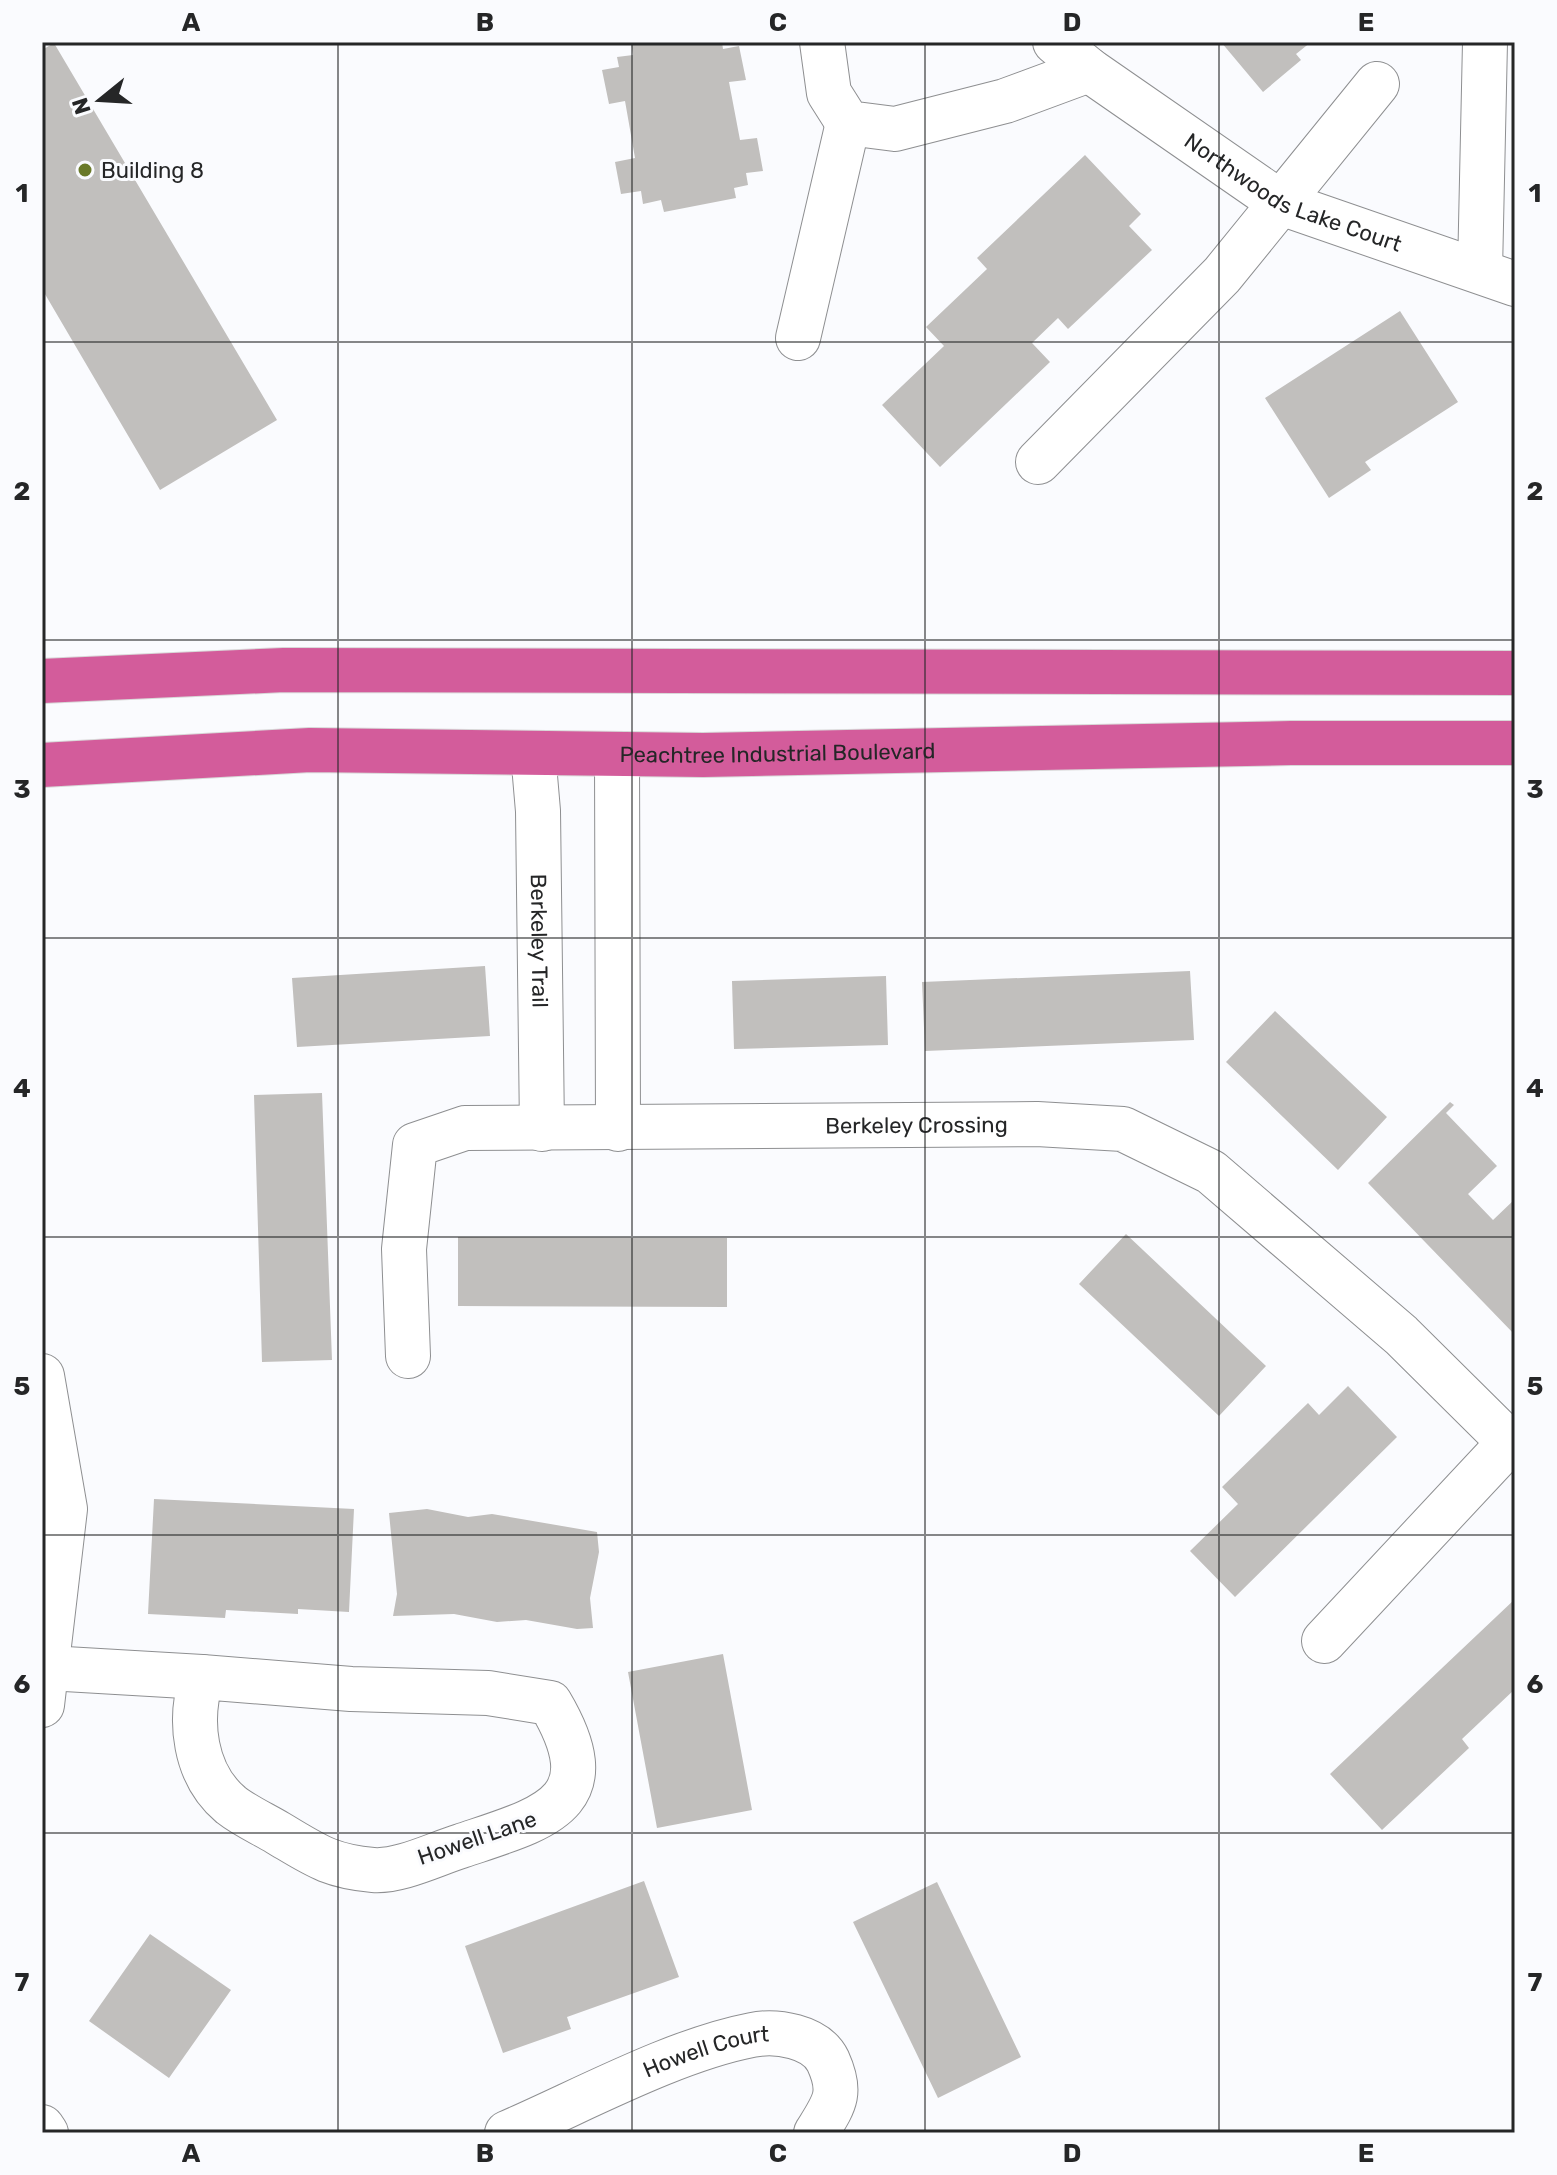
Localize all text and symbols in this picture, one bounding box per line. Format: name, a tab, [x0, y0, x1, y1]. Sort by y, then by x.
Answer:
text: A	[182, 7, 201, 38]
text: B	[476, 7, 494, 38]
text: C	[769, 7, 787, 38]
text: D	[1063, 7, 1081, 38]
text: E	[1358, 7, 1374, 38]
north arrow	[60, 60, 140, 140]
text: N	[66, 94, 97, 118]
street label: Northwoods Lake Court	[1179, 127, 1406, 257]
place label: Building 8	[101, 157, 204, 184]
marker: Building 8	[76, 161, 94, 179]
text: 1	[16, 178, 28, 209]
text: 1	[1529, 178, 1541, 209]
text: 2	[14, 476, 30, 507]
text: 2	[1527, 476, 1543, 507]
street label: Peachtree Industrial Boulevard	[619, 737, 936, 769]
text: 3	[13, 774, 31, 805]
text: 3	[1526, 774, 1544, 805]
street label: Berkeley Trail	[525, 874, 554, 1008]
text: 4	[13, 1073, 31, 1104]
text: 4	[1526, 1073, 1544, 1104]
street label: Berkeley Crossing	[825, 1111, 1008, 1139]
text: 5	[14, 1371, 30, 1402]
text: 5	[1527, 1371, 1543, 1402]
text: 6	[14, 1669, 31, 1700]
text: 6	[1527, 1669, 1544, 1700]
street label: Howell Lane	[414, 1805, 540, 1871]
text: 7	[15, 1967, 30, 1998]
text: 7	[1528, 1967, 1543, 1998]
street label: Howell Court	[639, 2020, 770, 2083]
text: A	[182, 2138, 201, 2169]
text: B	[476, 2138, 494, 2169]
text: C	[769, 2138, 787, 2169]
text: D	[1063, 2138, 1081, 2169]
text: E	[1358, 2138, 1374, 2169]

